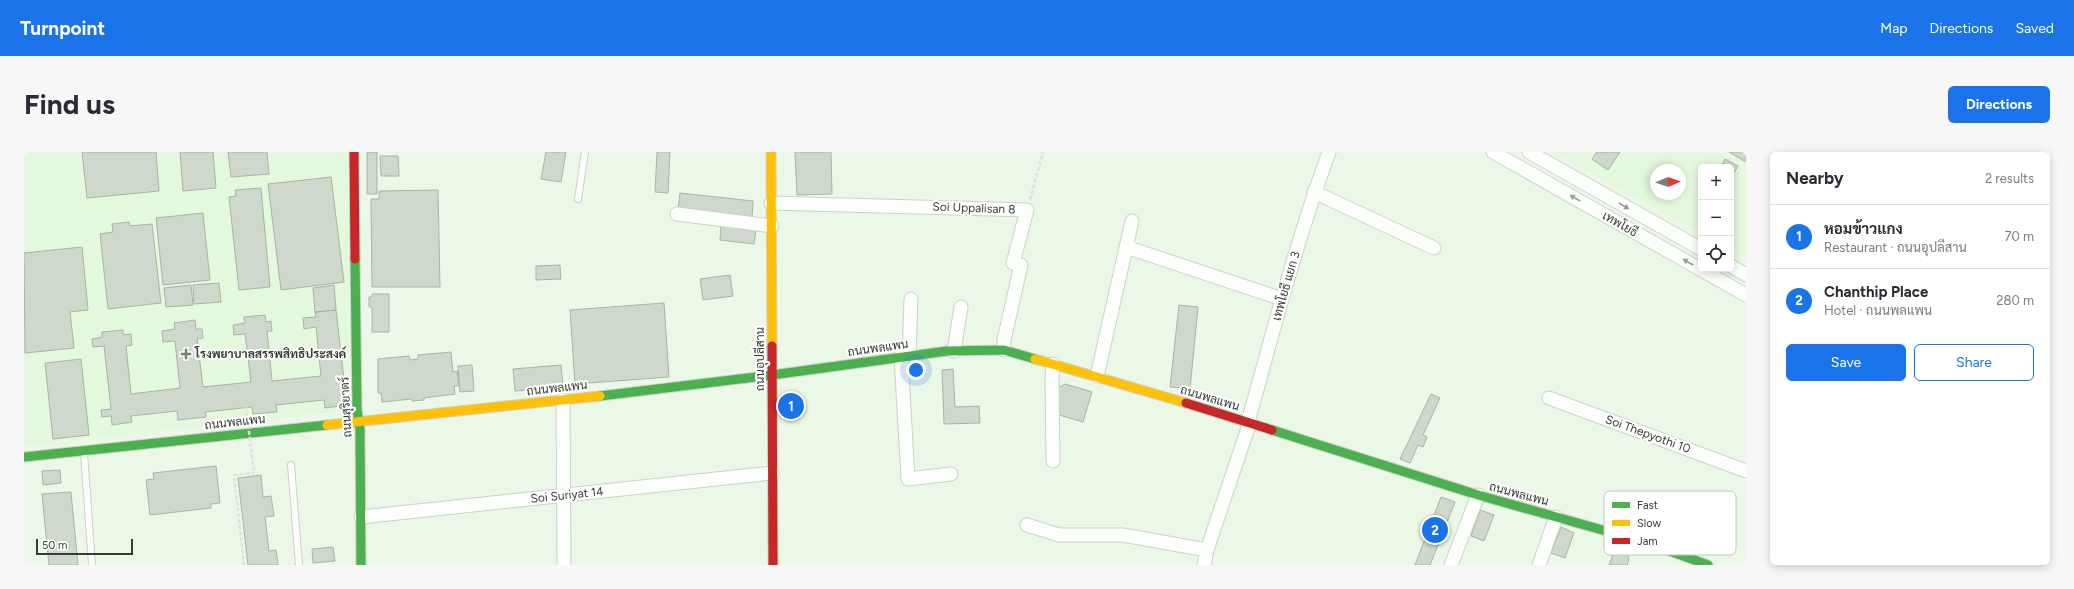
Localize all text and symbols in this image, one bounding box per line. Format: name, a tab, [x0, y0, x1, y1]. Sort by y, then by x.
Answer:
text: Turnpoint	[20, 17, 105, 40]
text: Map	[1880, 20, 1908, 37]
text: Directions	[1930, 20, 1993, 37]
text: Saved	[2015, 20, 2054, 37]
button: Directions	[1948, 86, 2050, 123]
text: Find us	[24, 87, 115, 121]
north arrow	[1650, 164, 1686, 200]
map controls	[1698, 164, 1734, 272]
button: +	[1698, 164, 1734, 200]
text: Nearby	[1786, 168, 1844, 188]
text: 2 results	[1985, 171, 2034, 186]
one-way arrow	[1569, 195, 1581, 202]
street label: Soi Uppalisan 8	[932, 200, 1016, 216]
button: −	[1698, 200, 1734, 236]
one-way arrow	[1618, 202, 1630, 209]
street label: เทพโยธี	[1600, 208, 1641, 240]
text: หอมข้าวแกง	[1824, 220, 1903, 238]
text: 1	[1796, 229, 1802, 244]
text: 70 m	[2004, 229, 2034, 244]
button: locate	[1698, 236, 1734, 272]
text: Restaurant · ถนนอุปลีสาน	[1824, 240, 1967, 255]
street label: เทพโยธี แยก 3	[1268, 250, 1303, 322]
one-way arrow	[1682, 259, 1694, 266]
text: Chanthip Place	[1824, 283, 1928, 301]
text: 2	[1795, 293, 1803, 308]
text: 280 m	[1996, 293, 2034, 308]
text: Hotel · ถนนพลแพน	[1824, 303, 1932, 318]
street label: ถนนอุปลีสาน	[752, 326, 769, 391]
street label: ถนนพลแพน	[847, 337, 910, 359]
button: Save	[1786, 344, 1906, 381]
button: Share	[1914, 344, 2034, 381]
place label: โรงพยาบาลสรรพสิทธิประสงค์	[194, 346, 347, 361]
marker: โรงพยาบาลสรรพสิทธิประสงค์	[180, 348, 192, 360]
your location	[906, 360, 926, 380]
street label: ถนนสุริยาตร์	[336, 376, 357, 438]
street label: ถนนพลแพน	[526, 378, 588, 398]
street label: ถนนพลแพน	[1179, 382, 1242, 414]
pin: 1	[778, 391, 804, 421]
street label: ถนนพลแพน	[204, 412, 266, 432]
street label: Soi Thepyothi 10	[1603, 412, 1693, 456]
street label: ถนนพลแพน	[1488, 479, 1551, 509]
street label: Soi Suriyat 14	[530, 484, 605, 506]
legend	[1604, 491, 1736, 555]
text: Fast	[1637, 499, 1658, 512]
pin: 2	[1422, 515, 1448, 545]
text: Slow	[1637, 517, 1661, 530]
text: Jam	[1637, 535, 1658, 548]
scale bar	[36, 537, 133, 556]
text: 50 m	[42, 539, 67, 552]

